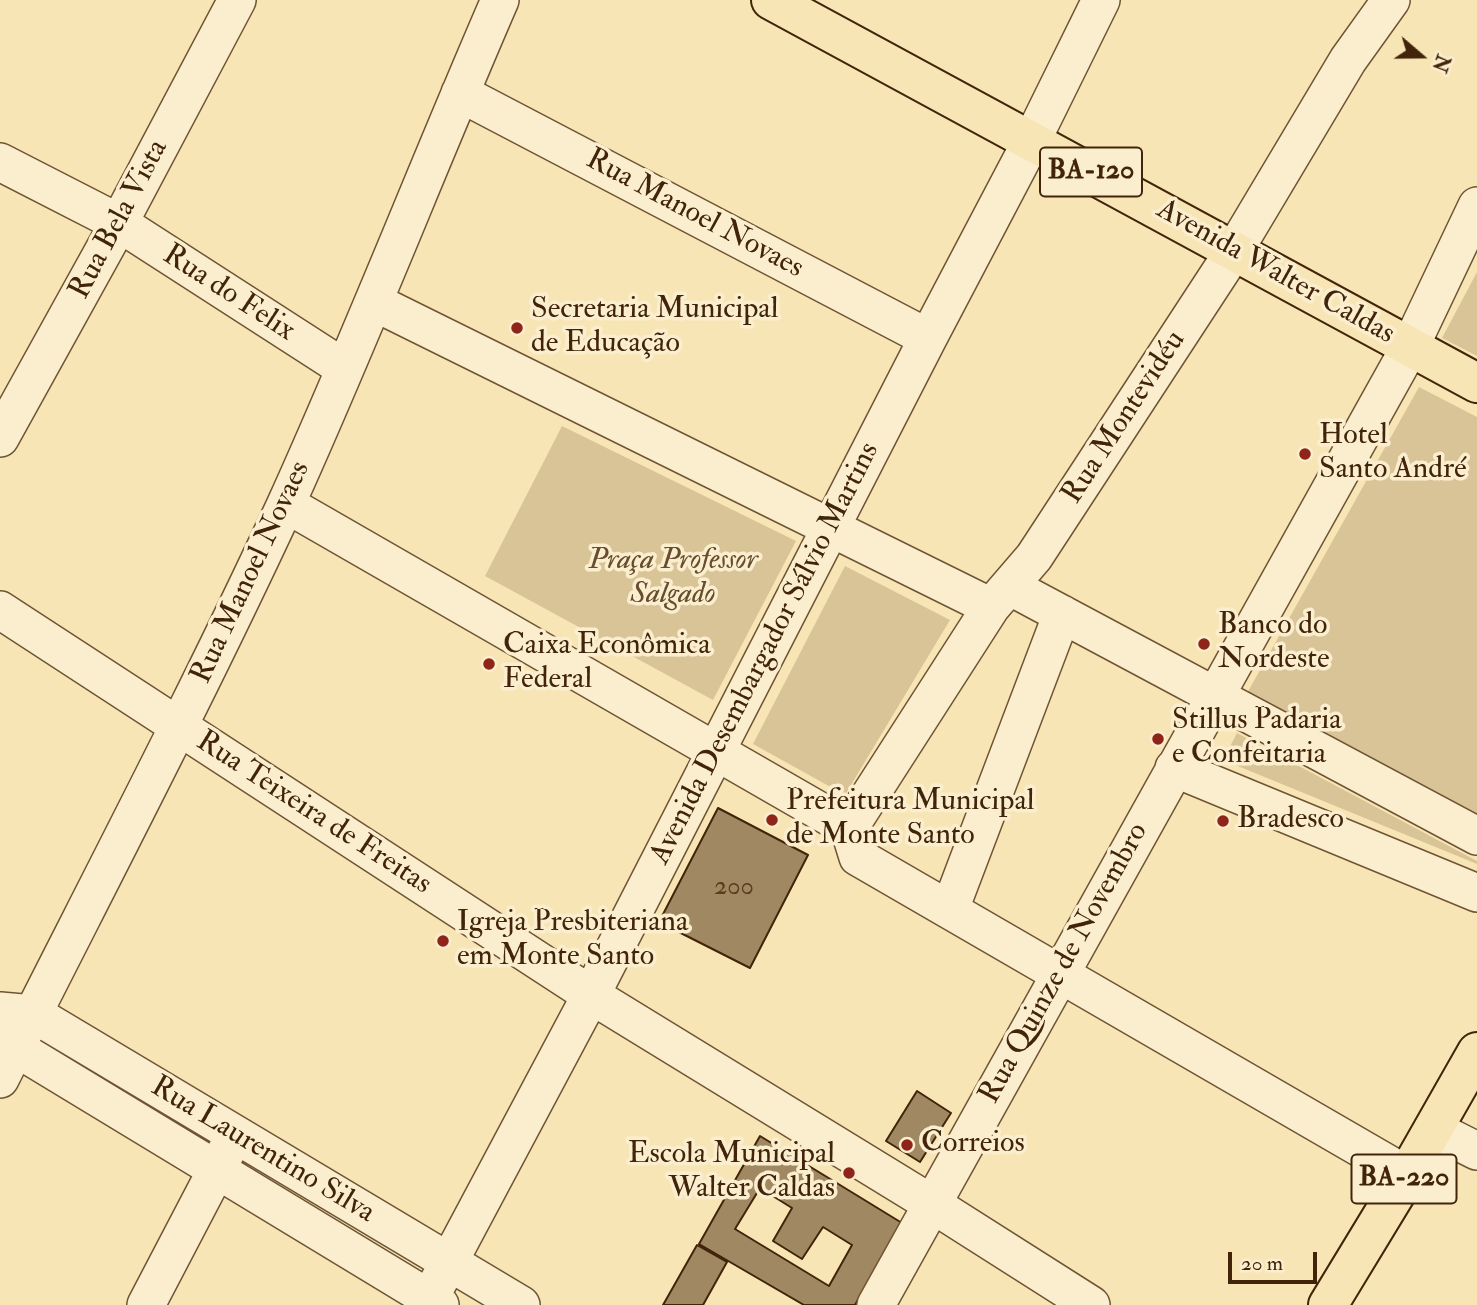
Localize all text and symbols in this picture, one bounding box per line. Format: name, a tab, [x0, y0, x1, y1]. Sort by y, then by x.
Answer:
north arrow	[1386, 21, 1456, 91]
text: N	[1427, 51, 1455, 75]
street label: Rua Bela Vista	[63, 134, 177, 306]
street label: Rua Manoel Novaes	[579, 142, 809, 288]
road number: BA-120	[1040, 148, 1142, 196]
street label: Avenida Walter Caldas	[1150, 193, 1400, 353]
street label: Rua do Felix	[155, 238, 301, 350]
place label: Secretaria Municipal de Educação	[531, 293, 778, 364]
marker: Secretaria Municipal de Educação	[509, 320, 525, 336]
street label: Rua Montevidéu	[1056, 325, 1194, 511]
place label: Hotel Santo André	[1319, 419, 1467, 490]
street label: Avenida Desembargador Sálvio Martins	[643, 437, 889, 871]
marker: Hotel Santo André	[1297, 446, 1313, 462]
street label: Rua Manoel Novaes	[185, 456, 319, 690]
park label: Praça Professor Salgado	[588, 544, 758, 614]
place label: Banco do Nordeste	[1218, 609, 1329, 680]
place label: Caixa Econômica Federal	[503, 629, 711, 700]
marker: Banco do Nordeste	[1196, 636, 1212, 652]
marker: Caixa Econômica Federal	[481, 656, 497, 672]
place label: Stillus Padaria e Confeitaria	[1172, 704, 1342, 774]
street label: Rua Teixeira de Freitas	[189, 724, 437, 904]
marker: Stillus Padaria e Confeitaria	[1150, 731, 1166, 747]
place label: Prefeitura Municipal de Monte Santo	[786, 785, 1034, 856]
place label: Bradesco	[1237, 803, 1344, 839]
marker: Prefeitura Municipal de Monte Santo	[764, 812, 780, 828]
marker: Bradesco	[1215, 813, 1231, 829]
street label: Rua Quinze de Novembro	[973, 817, 1157, 1111]
house number: 200	[714, 872, 754, 904]
place label: Igreja Presbiteriana em Monte Santo	[457, 906, 688, 976]
marker: Igreja Presbiteriana em Monte Santo	[435, 933, 451, 949]
street label: Rua Laurentino Silva	[143, 1070, 381, 1232]
place label: Correios	[921, 1127, 1025, 1163]
marker: Correios	[899, 1137, 915, 1153]
place label: Escola Municipal Walter Caldas	[628, 1138, 835, 1208]
road number: BA-220	[1352, 1154, 1456, 1204]
marker: Escola Municipal Walter Caldas	[841, 1165, 857, 1181]
scale bar	[1232, 1238, 1321, 1282]
text: 20 m	[1241, 1250, 1283, 1277]

